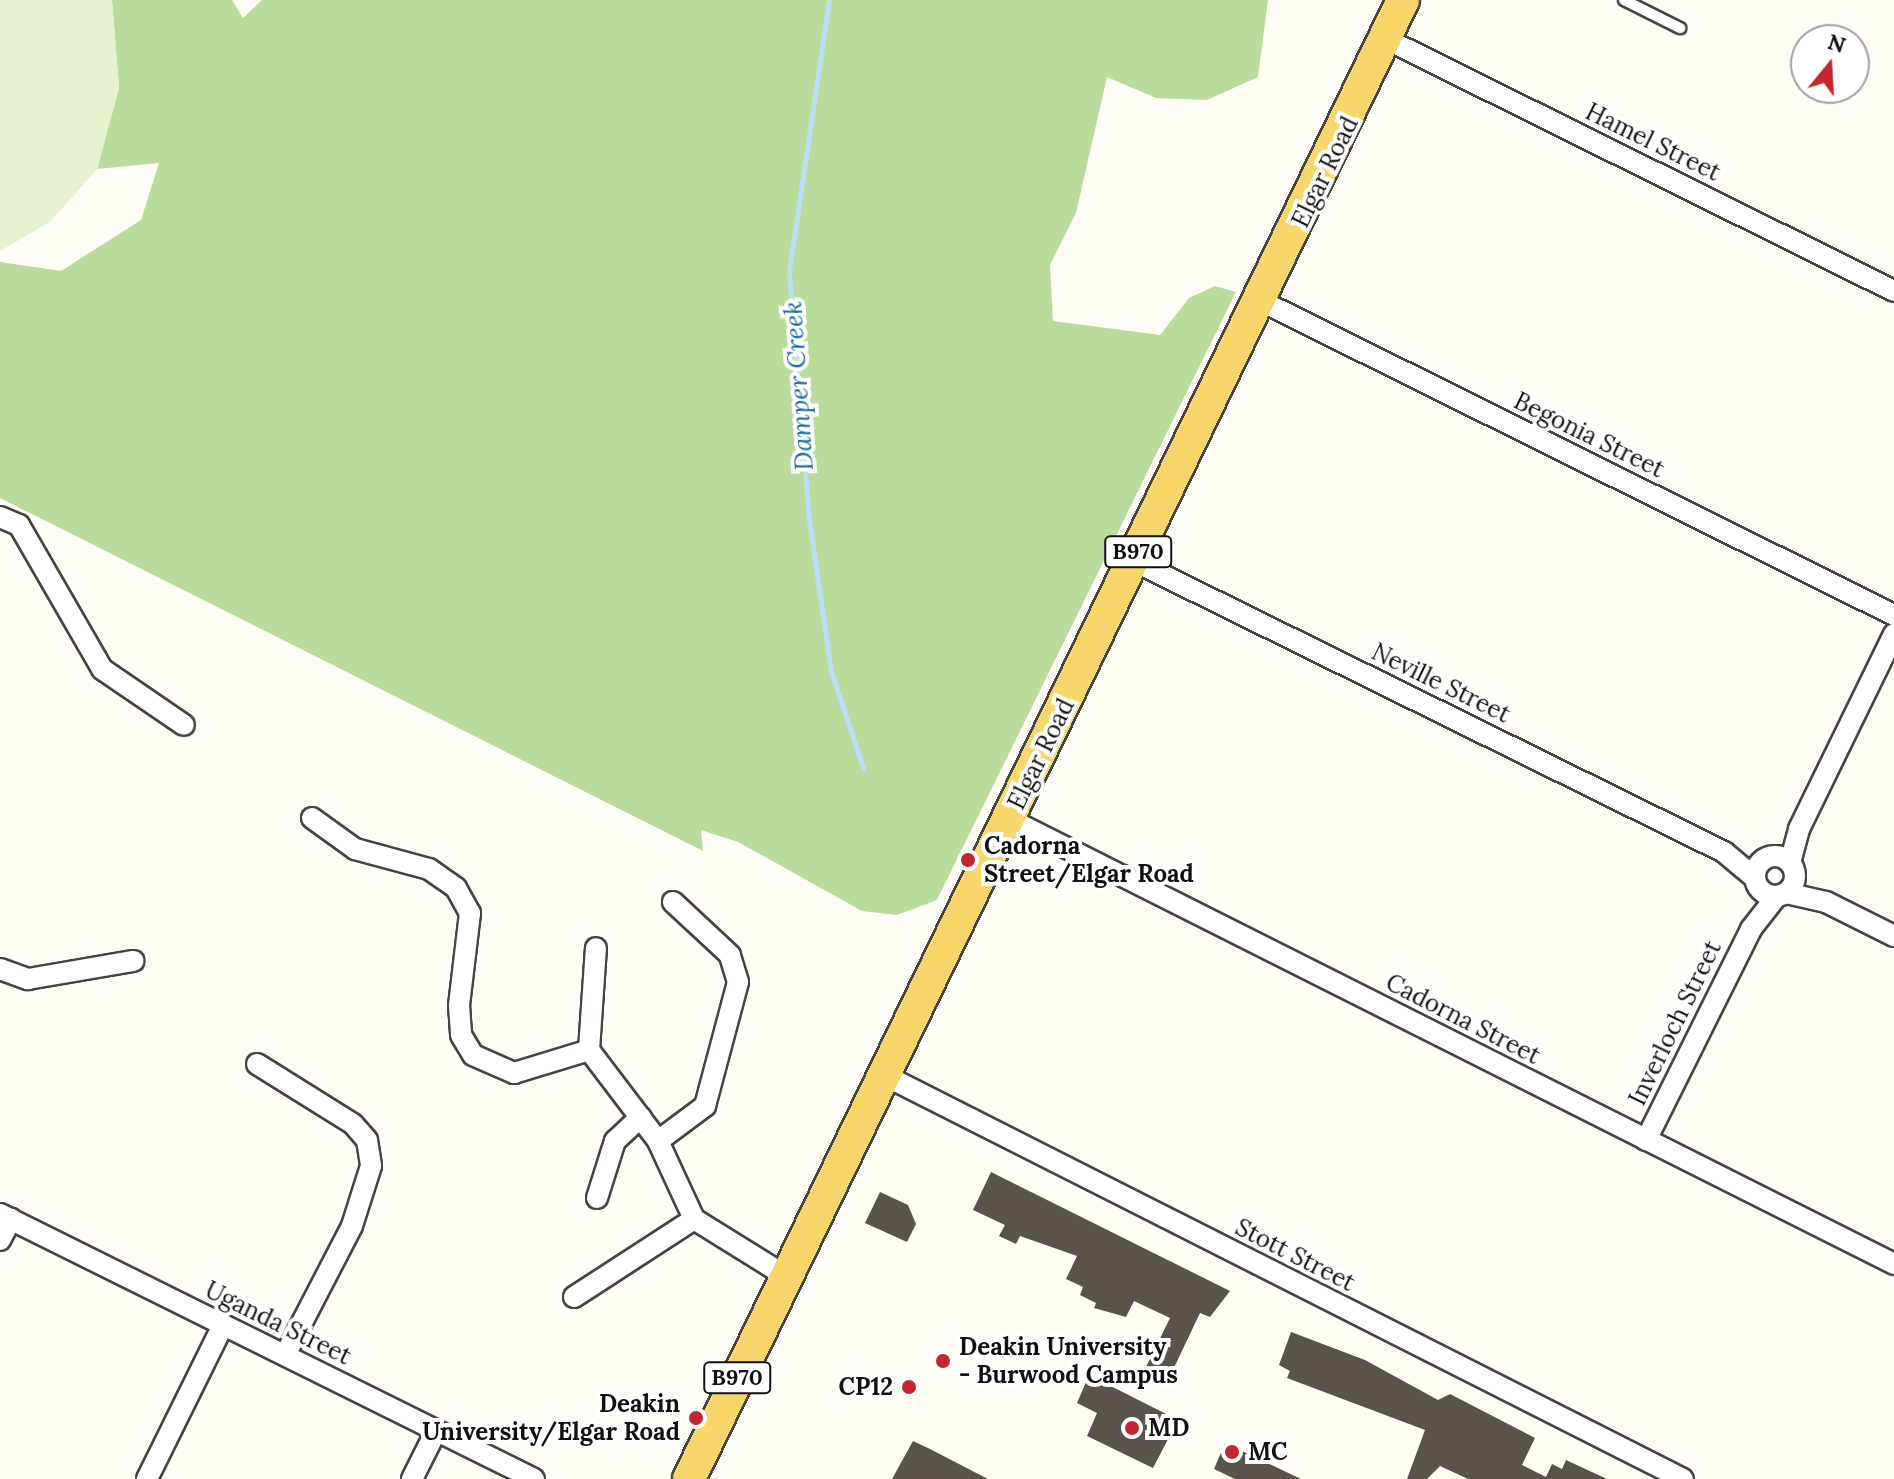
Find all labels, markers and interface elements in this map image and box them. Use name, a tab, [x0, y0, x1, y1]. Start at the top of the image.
north arrow	[1790, 24, 1870, 104]
text: N	[1824, 27, 1849, 59]
street label: Hamel Street	[1581, 97, 1725, 187]
street label: Elgar Road	[1286, 112, 1364, 232]
water label: Damper Creek	[777, 300, 819, 472]
street label: Begonia Street	[1509, 386, 1669, 484]
road number: B970	[1104, 534, 1172, 570]
street label: Neville Street	[1367, 637, 1515, 729]
street label: Elgar Road	[1002, 694, 1080, 814]
place label: Cadorna Street/Elgar Road	[984, 832, 1194, 888]
marker: Cadorna Street/Elgar Road	[959, 851, 977, 869]
street label: Inverloch Street	[1623, 936, 1727, 1110]
street label: Cadorna Street	[1381, 968, 1545, 1070]
street label: Stott Street	[1231, 1213, 1359, 1297]
street label: Uganda Street	[200, 1275, 356, 1371]
place label: Deakin University - Burwood Campus	[959, 1333, 1178, 1389]
marker: Deakin University - Burwood Campus	[934, 1352, 952, 1370]
road number: B970	[703, 1360, 771, 1396]
place label: CP12	[839, 1373, 893, 1401]
marker: CP12	[900, 1378, 918, 1396]
place label: Deakin University/Elgar Road	[422, 1390, 680, 1446]
marker: Deakin University/Elgar Road	[687, 1409, 705, 1427]
place label: MD	[1148, 1414, 1190, 1442]
marker: MD	[1123, 1419, 1141, 1437]
place label: MC	[1248, 1438, 1288, 1466]
marker: MC	[1223, 1443, 1241, 1461]

